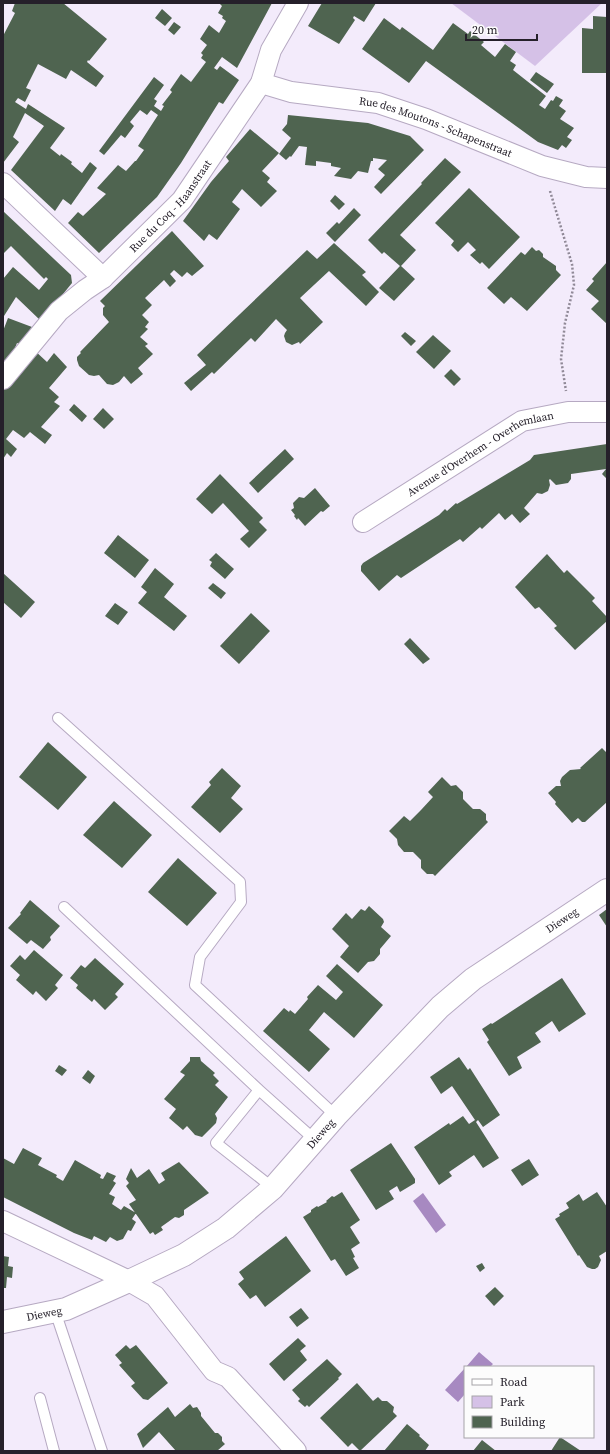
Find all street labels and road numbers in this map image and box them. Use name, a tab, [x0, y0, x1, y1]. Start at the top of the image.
street label: Rue des Moutons - Schapenstraat	[358, 93, 515, 161]
street label: Rue du Coq - Haanstraat	[126, 156, 215, 255]
street label: Avenue d'Overhem - Overhemlaan	[404, 407, 555, 500]
street label: Dieweg	[543, 904, 581, 936]
street label: Dieweg	[303, 1115, 338, 1152]
street label: Dieweg	[25, 1302, 64, 1325]

